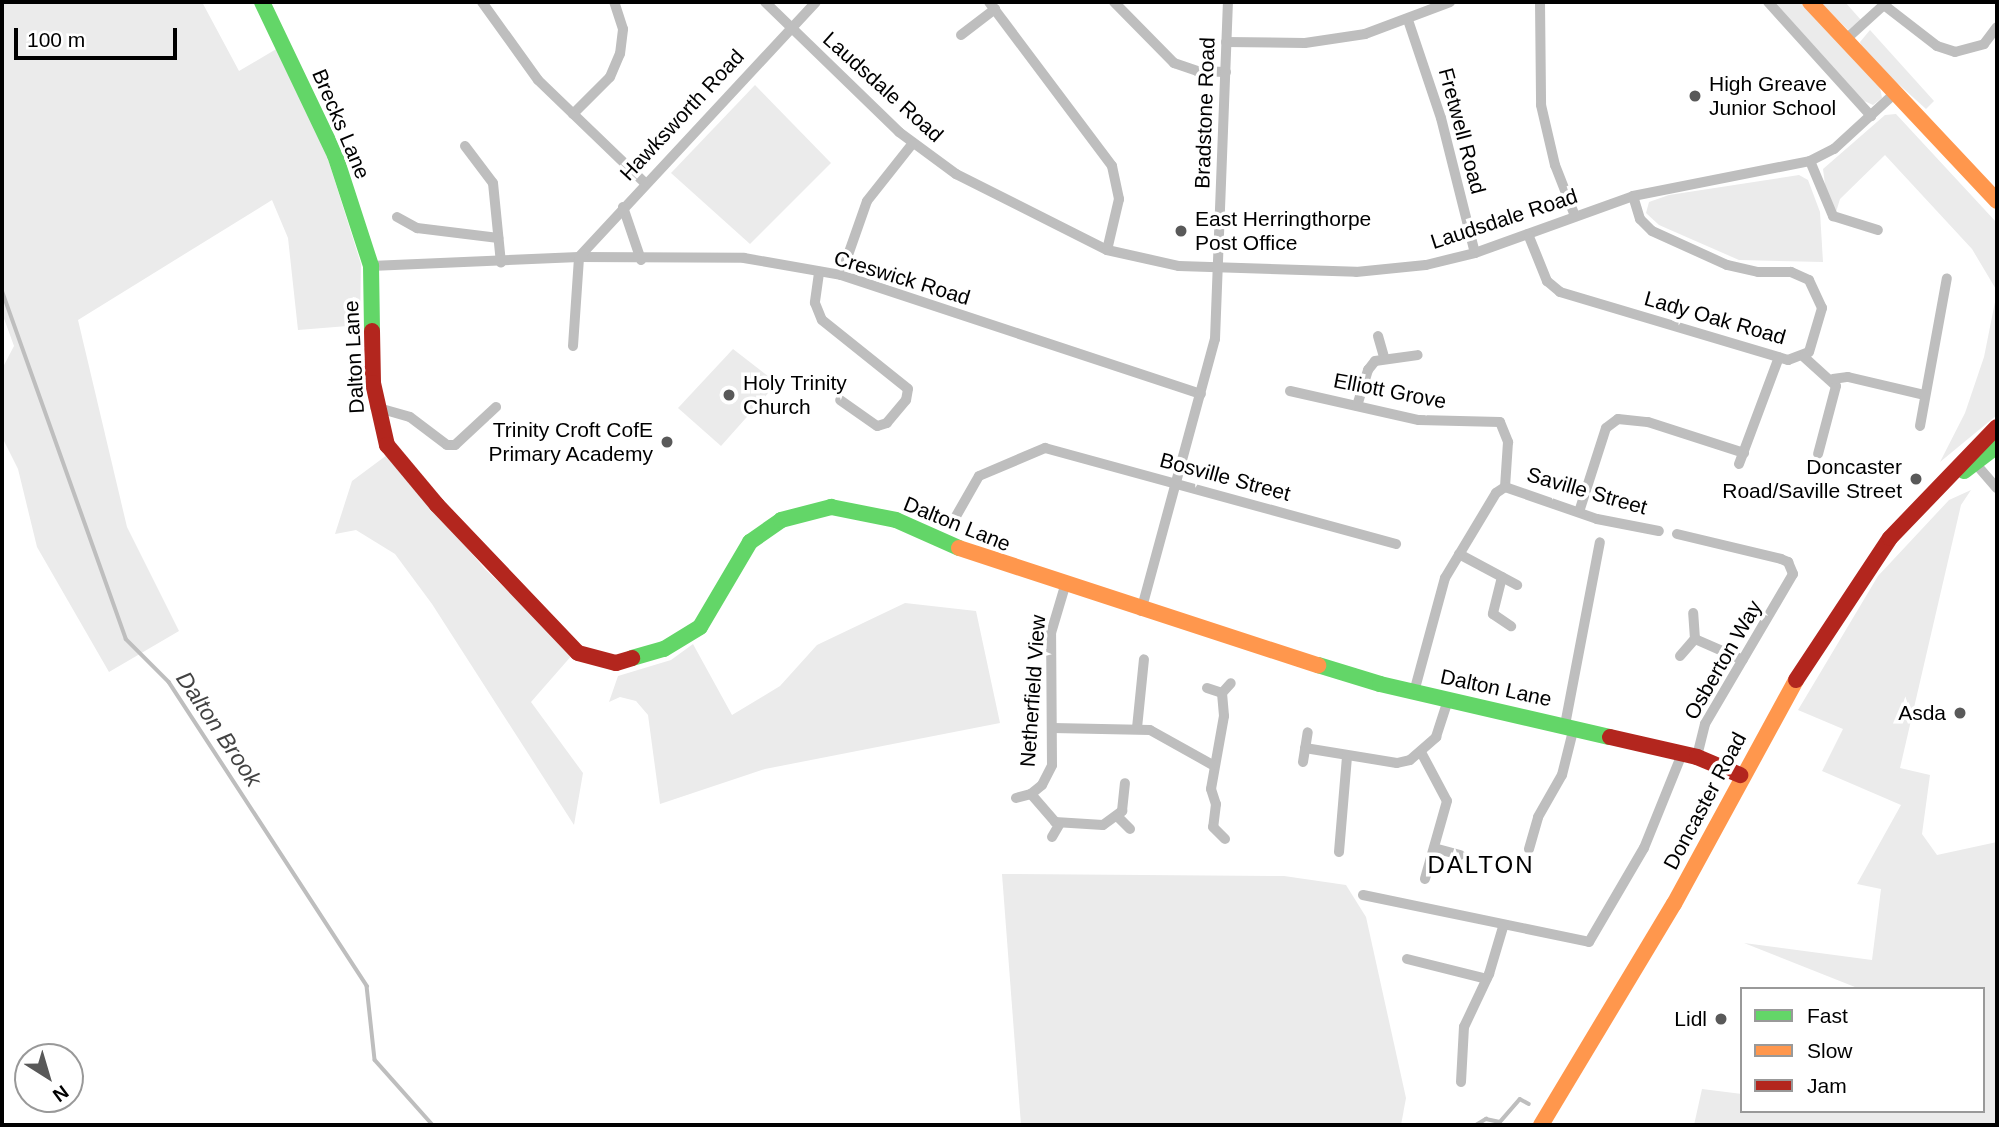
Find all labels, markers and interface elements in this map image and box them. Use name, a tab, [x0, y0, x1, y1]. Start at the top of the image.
scale bar	[18, 14, 180, 58]
street label: Laudsdale Road	[818, 26, 948, 148]
text: 100 m	[27, 28, 85, 51]
street label: Bradstone Road	[1190, 37, 1220, 189]
street label: Hawksworth Road	[615, 44, 749, 186]
street label: Brecks Lane	[307, 65, 375, 183]
street label: Fretwell Road	[1433, 65, 1491, 197]
place label: High Greave Junior School	[1709, 71, 1836, 121]
marker: High Greave Junior School	[1687, 88, 1703, 104]
street label: Laudsdale Road	[1427, 183, 1581, 255]
place label: East Herringthorpe Post Office	[1195, 206, 1371, 256]
marker: East Herringthorpe Post Office	[1173, 223, 1189, 239]
street label: Creswick Road	[831, 245, 973, 311]
street label: Lady Oak Road	[1641, 286, 1789, 350]
street label: Dalton Lane	[338, 300, 370, 414]
street label: Elliott Grove	[1331, 368, 1449, 414]
place label: Holy Trinity Church	[743, 370, 847, 420]
marker: Holy Trinity Church	[721, 387, 737, 403]
place label: Trinity Croft CofE Primary Academy	[487, 417, 653, 467]
marker: Trinity Croft CofE Primary Academy	[659, 434, 675, 450]
street label: Bosville Street	[1157, 447, 1293, 507]
place label: Doncaster Road/Saville Street	[1722, 454, 1902, 504]
street label: Saville Street	[1524, 462, 1650, 520]
marker: Doncaster Road/Saville Street	[1908, 471, 1924, 487]
street label: Dalton Lane	[900, 491, 1014, 557]
street label: Osberton Way	[1679, 596, 1767, 724]
street label: Netherfield View	[1015, 614, 1051, 768]
street label: Dalton Lane	[1438, 664, 1554, 712]
water label: Dalton Brook	[170, 666, 268, 792]
place label: Asda	[1898, 700, 1946, 726]
marker: Asda	[1952, 705, 1968, 721]
street label: Doncaster Road	[1658, 728, 1752, 874]
district label: DALTON	[1428, 851, 1534, 879]
legend	[1740, 987, 1985, 1113]
text: Fast	[1807, 1004, 1848, 1027]
place label: Lidl	[1674, 1006, 1707, 1032]
marker: Lidl	[1713, 1011, 1729, 1027]
text: Slow	[1807, 1039, 1853, 1062]
north arrow	[14, 1043, 84, 1113]
text: Jam	[1807, 1074, 1847, 1097]
text: N	[49, 1081, 73, 1106]

